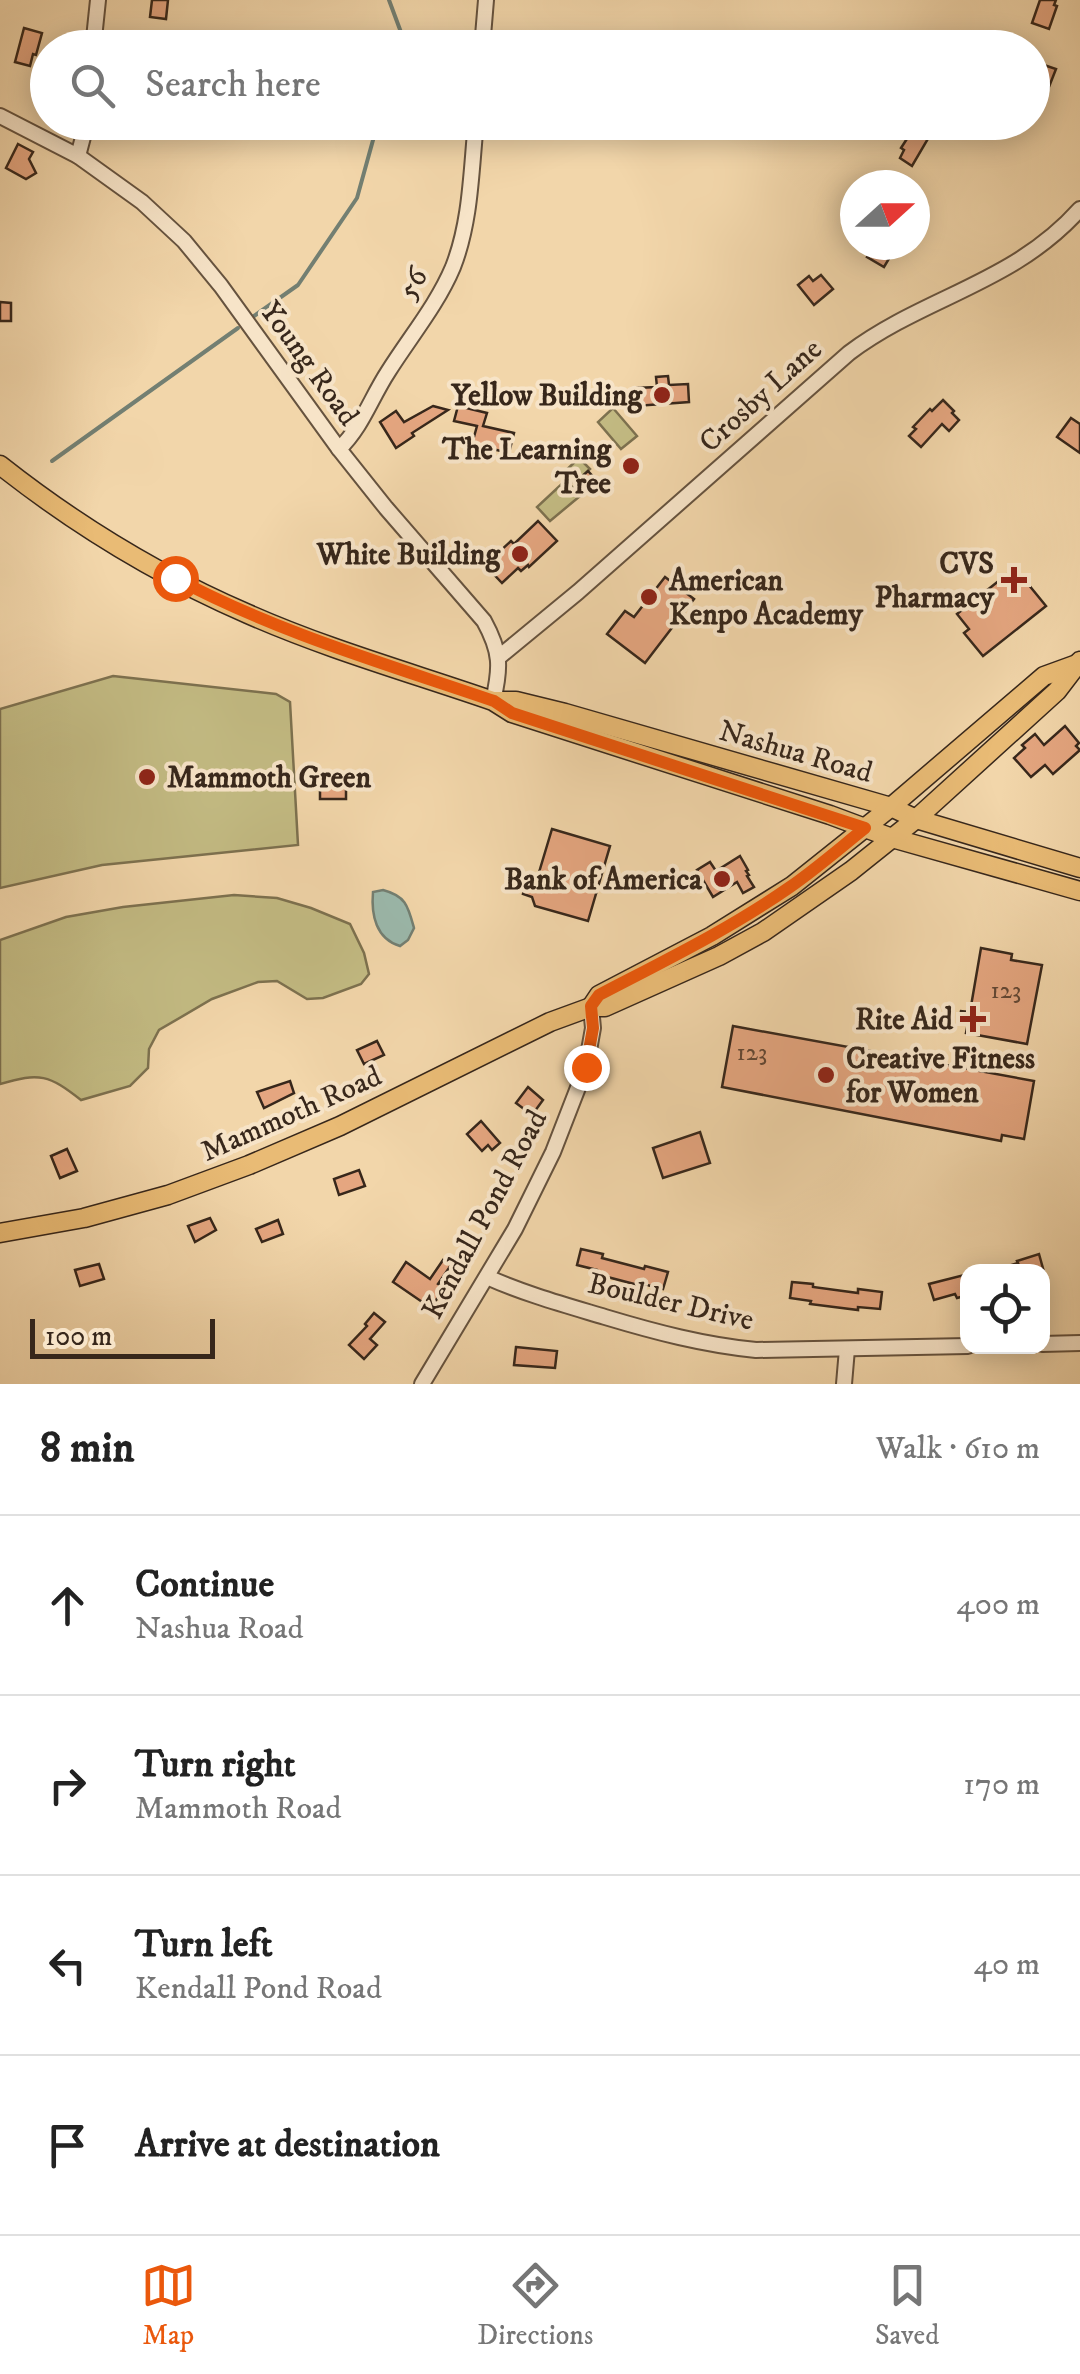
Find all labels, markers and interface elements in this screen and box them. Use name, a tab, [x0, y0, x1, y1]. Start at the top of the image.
search box	[30, 30, 1050, 140]
icon: search	[65, 58, 120, 113]
text: Search here	[145, 61, 321, 109]
north arrow	[840, 170, 930, 260]
street label: 56	[390, 260, 438, 306]
street label: Young Road	[251, 294, 366, 433]
street label: Crosby Lane	[692, 331, 830, 461]
place label: Yellow Building	[450, 378, 643, 415]
marker: Yellow Building	[651, 384, 673, 406]
place label: The Learning Tree	[441, 432, 612, 503]
marker: The Learning Tree	[620, 455, 642, 477]
place label: White Building	[316, 537, 501, 574]
marker: White Building	[509, 543, 531, 565]
place label: CVS Pharmacy	[874, 546, 995, 617]
route start	[153, 556, 199, 602]
place label: American Kenpo Academy	[668, 563, 863, 634]
marker: CVS Pharmacy	[1003, 569, 1025, 591]
marker: American Kenpo Academy	[638, 586, 660, 608]
street label: Nashua Road	[715, 713, 877, 792]
place label: Mammoth Green	[167, 760, 371, 797]
marker: Mammoth Green	[136, 766, 158, 788]
place label: Bank of America	[504, 862, 703, 899]
marker: Bank of America	[711, 868, 733, 890]
house number: 123	[991, 975, 1021, 1006]
place label: Rite Aid	[855, 1002, 954, 1039]
marker: Rite Aid	[962, 1008, 984, 1030]
house number: 123	[737, 1037, 767, 1068]
place label: Creative Fitness for Women	[845, 1041, 1035, 1112]
route end	[564, 1045, 610, 1091]
street label: Mammoth Road	[196, 1058, 388, 1171]
marker: Creative Fitness for Women	[815, 1064, 837, 1086]
street label: Kendall Pond Road	[415, 1104, 556, 1326]
map controls	[960, 1264, 1050, 1354]
button: locate	[960, 1264, 1050, 1354]
street label: Boulder Drive	[584, 1265, 757, 1339]
scale bar	[30, 1314, 215, 1358]
text: 100 m	[45, 1319, 112, 1354]
text: 8 min	[40, 1423, 134, 1475]
text: Walk · 610 m	[876, 1429, 1040, 1469]
text: Continue	[135, 1561, 274, 1609]
icon: ahead	[40, 1578, 95, 1633]
text: 400 m	[956, 1585, 1040, 1625]
text: Nashua Road	[135, 1609, 304, 1649]
text: Turn right	[135, 1741, 296, 1789]
icon: right	[40, 1758, 95, 1813]
text: 170 m	[963, 1765, 1040, 1805]
text: Mammoth Road	[135, 1789, 342, 1829]
text: Turn left	[135, 1921, 273, 1969]
icon: left	[40, 1938, 95, 1993]
text: 40 m	[973, 1945, 1040, 1985]
text: Kendall Pond Road	[135, 1969, 382, 2009]
icon: arrive	[40, 2118, 95, 2173]
text: Arrive at destination	[135, 2121, 440, 2169]
tab: Map	[141, 2258, 196, 2353]
tab: Directions	[477, 2258, 593, 2353]
tab: Saved	[875, 2258, 939, 2353]

